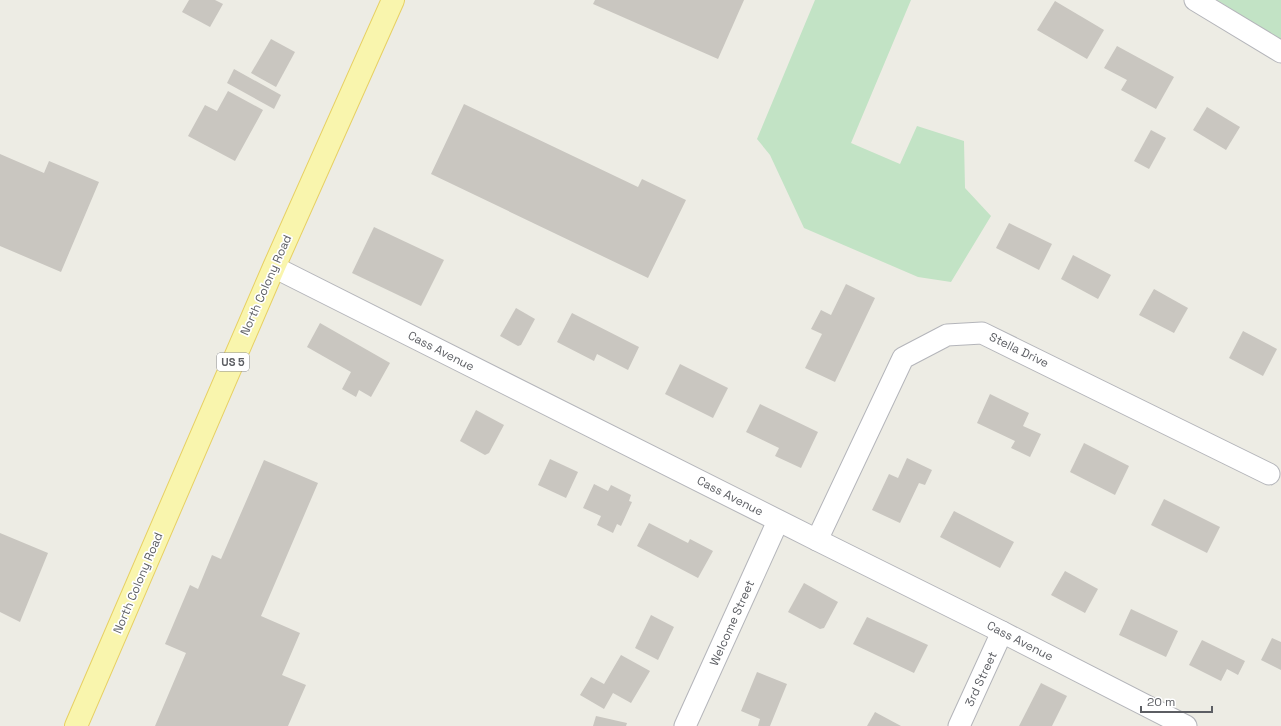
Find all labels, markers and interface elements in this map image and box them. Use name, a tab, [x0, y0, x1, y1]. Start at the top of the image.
street label: North Colony Road	[237, 232, 295, 338]
street label: Cass Avenue	[405, 327, 477, 375]
street label: Stella Drive	[987, 329, 1051, 371]
road number: US 5	[217, 353, 249, 371]
street label: Cass Avenue	[694, 472, 766, 520]
street label: North Colony Road	[109, 530, 167, 636]
street label: Welcome Street	[706, 578, 758, 668]
street label: Cass Avenue	[984, 617, 1056, 665]
street label: 3rd Street	[961, 649, 1001, 709]
scale bar	[1141, 688, 1212, 714]
text: 20 m	[1147, 694, 1175, 710]

